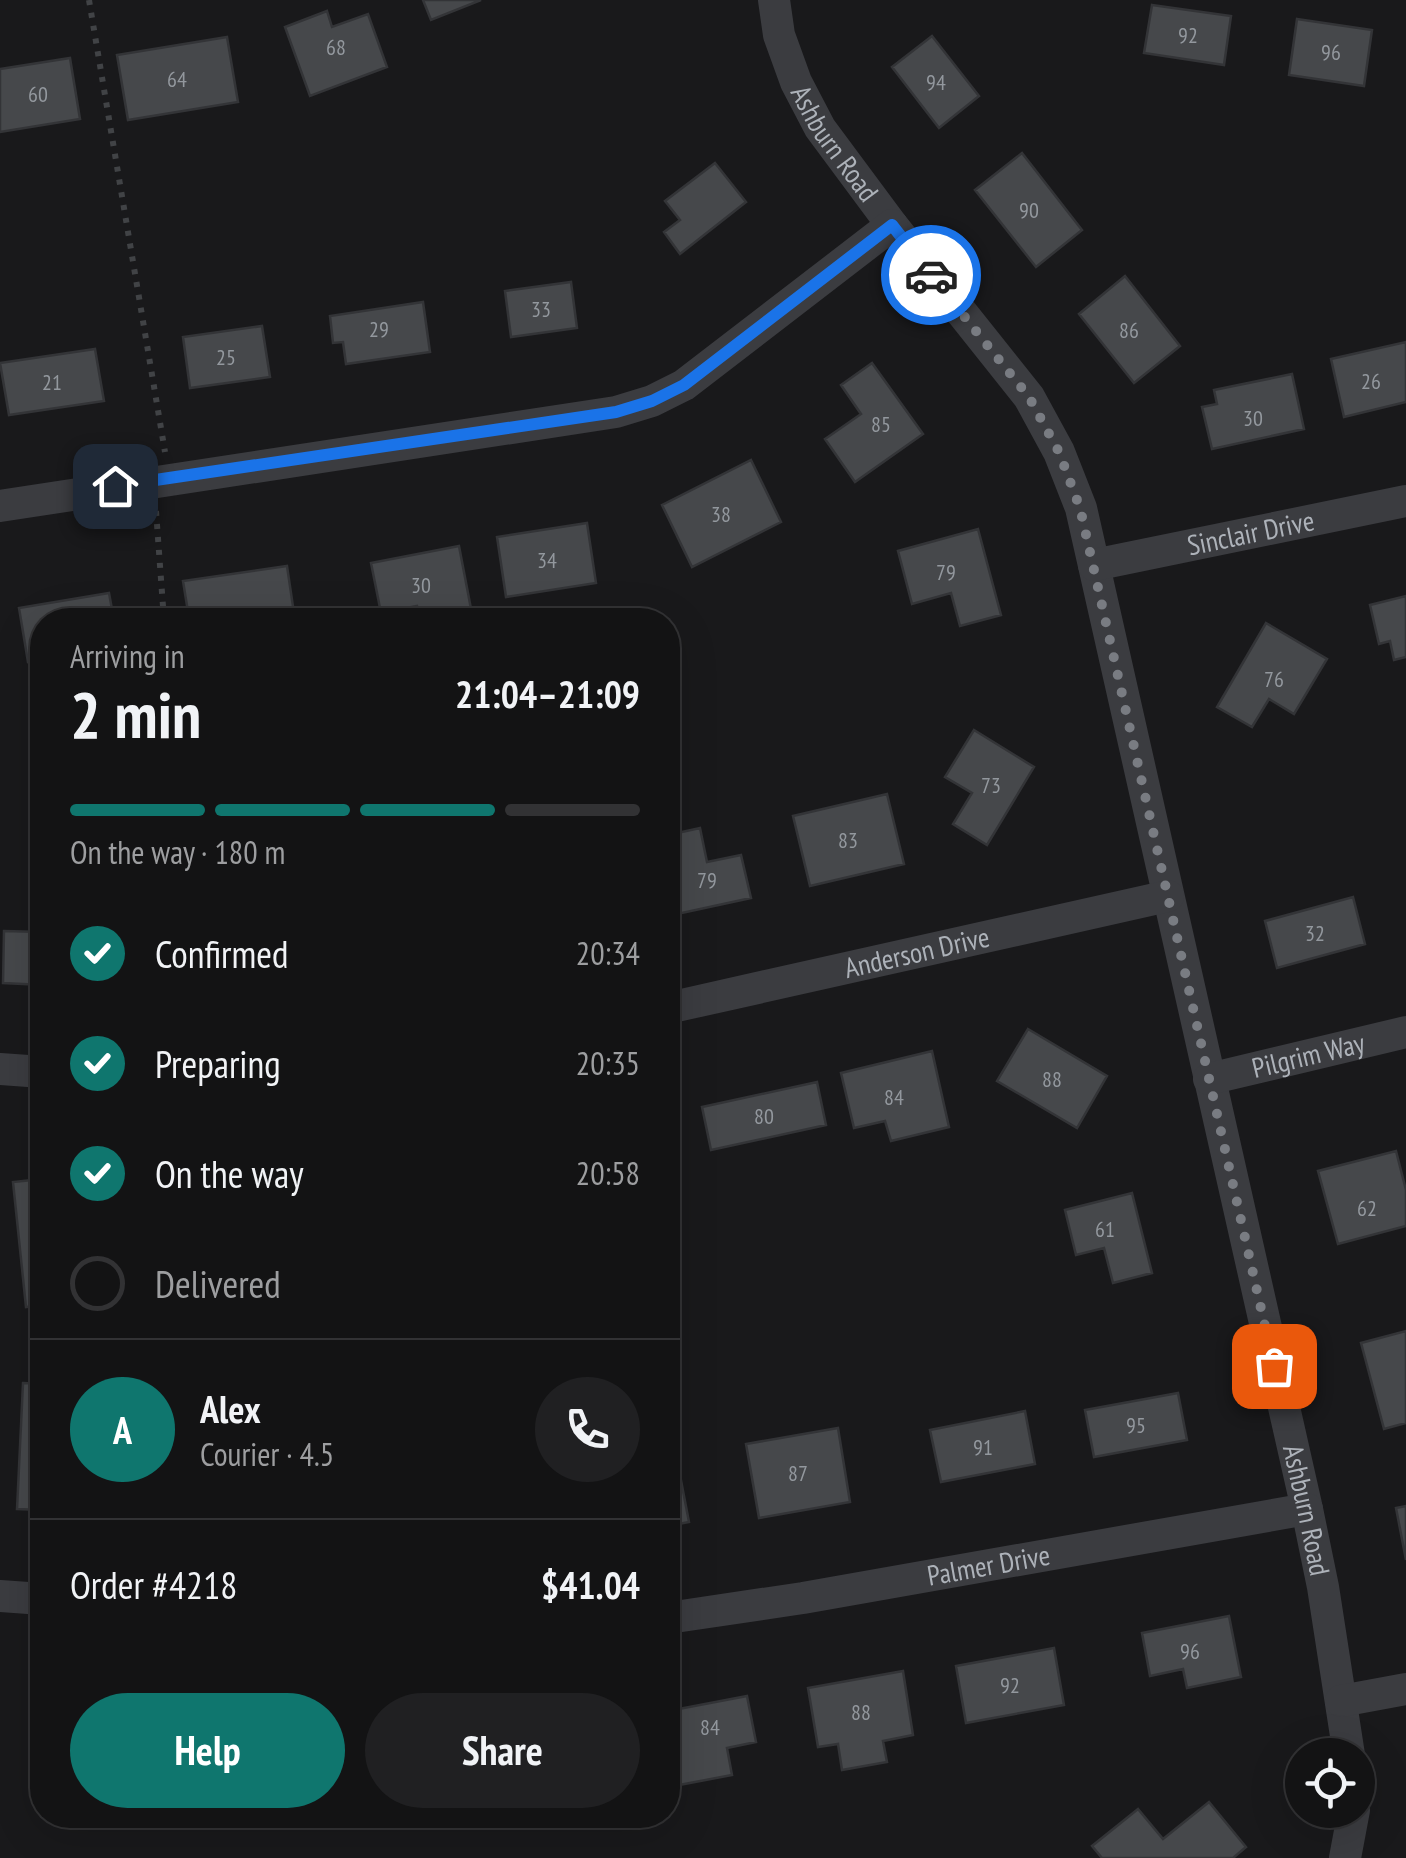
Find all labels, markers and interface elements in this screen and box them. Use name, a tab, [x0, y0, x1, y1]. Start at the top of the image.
house number: 92	[1178, 21, 1198, 49]
house number: 68	[326, 33, 346, 61]
house number: 96	[1321, 38, 1341, 66]
house number: 64	[167, 65, 187, 93]
house number: 94	[926, 68, 946, 96]
street label: Ashburn Road	[783, 79, 887, 209]
house number: 60	[28, 80, 48, 108]
house number: 90	[1019, 196, 1039, 224]
courier	[881, 225, 981, 325]
icon: car	[904, 248, 959, 303]
house number: 33	[531, 295, 551, 323]
house number: 29	[369, 315, 389, 343]
house number: 86	[1119, 316, 1139, 344]
house number: 25	[216, 343, 236, 371]
house number: 26	[1361, 367, 1381, 395]
house number: 21	[42, 368, 62, 396]
house number: 30	[1243, 404, 1263, 432]
house number: 85	[871, 410, 891, 438]
pin	[73, 444, 158, 529]
icon: home	[88, 459, 143, 514]
house number: 38	[711, 500, 731, 528]
street label: Sinclair Drive	[1184, 501, 1317, 563]
house number: 34	[537, 546, 557, 574]
house number: 79	[936, 558, 956, 586]
house number: 30	[411, 571, 431, 599]
text: Arriving in	[70, 635, 185, 677]
house number: 76	[1264, 665, 1284, 693]
text: 21:04–21:09	[455, 669, 640, 718]
text: 2 min	[70, 672, 201, 756]
house number: 73	[981, 771, 1001, 799]
house number: 83	[838, 826, 858, 854]
text: On the way · 180 m	[70, 831, 285, 873]
house number: 79	[697, 866, 717, 894]
street label: Anderson Drive	[841, 918, 993, 986]
house number: 32	[1305, 919, 1325, 947]
icon: check	[70, 926, 125, 981]
text: Confirmed	[155, 929, 288, 978]
text: 20:34	[576, 932, 640, 974]
street label: Pilgrim Way	[1248, 1023, 1369, 1086]
icon: check	[70, 1036, 125, 1091]
text: Preparing	[155, 1039, 281, 1088]
text: 20:35	[576, 1042, 640, 1084]
house number: 88	[1042, 1065, 1062, 1093]
house number: 84	[884, 1083, 904, 1111]
house number: 80	[754, 1102, 774, 1130]
icon: check	[70, 1146, 125, 1201]
text: On the way	[155, 1149, 303, 1198]
text: 20:58	[576, 1152, 640, 1194]
house number: 62	[1357, 1194, 1377, 1222]
house number: 61	[1095, 1215, 1115, 1243]
text: Delivered	[155, 1259, 281, 1308]
pin	[1232, 1324, 1317, 1409]
icon: bag	[1247, 1339, 1302, 1394]
button: phone	[535, 1377, 640, 1482]
text: Alex	[200, 1384, 261, 1433]
text: A	[113, 1405, 132, 1454]
house number: 95	[1126, 1411, 1146, 1439]
text: Courier · 4.5	[200, 1433, 334, 1475]
house number: 91	[973, 1433, 993, 1461]
street label: Ashburn Road	[1275, 1441, 1339, 1579]
house number: 87	[788, 1459, 808, 1487]
street label: Palmer Drive	[924, 1536, 1053, 1594]
text: Order #4218	[70, 1560, 237, 1609]
text: $41.04	[541, 1560, 640, 1609]
house number: 96	[1180, 1637, 1200, 1665]
house number: 92	[1000, 1671, 1020, 1699]
button: Help	[70, 1693, 345, 1808]
button: Share	[365, 1693, 640, 1808]
house number: 88	[851, 1698, 871, 1726]
house number: 84	[700, 1713, 720, 1741]
map controls	[1285, 1738, 1375, 1828]
button: locate	[1285, 1738, 1375, 1828]

